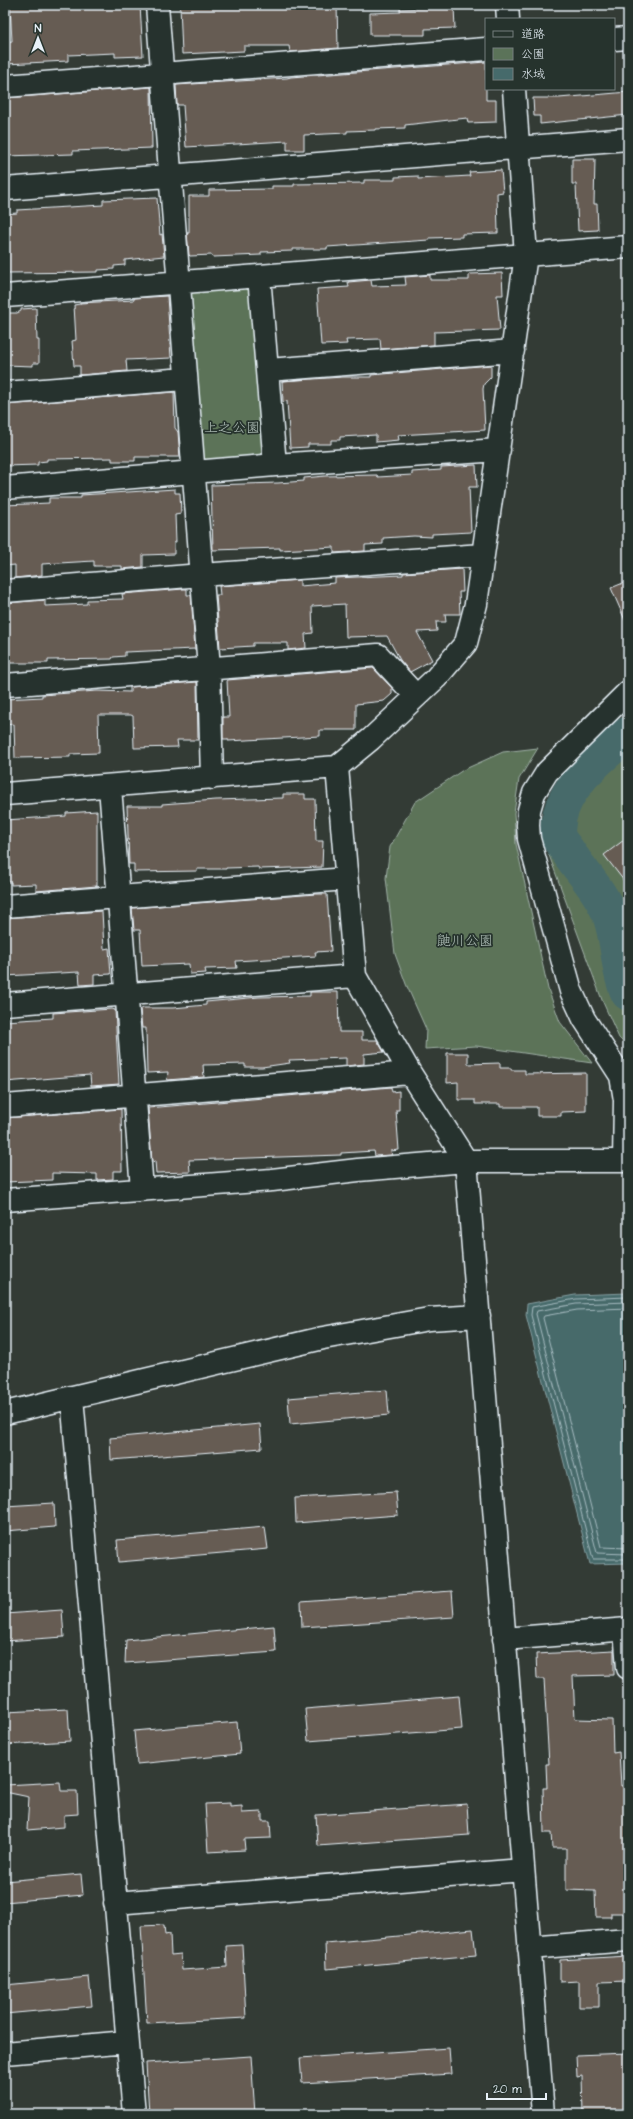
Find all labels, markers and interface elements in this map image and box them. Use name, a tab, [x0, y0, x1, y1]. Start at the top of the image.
north arrow	[18, 18, 58, 58]
legend	[485, 18, 615, 90]
text: N	[35, 21, 42, 36]
text: 道路	[521, 26, 545, 43]
text: 公園	[521, 46, 545, 63]
text: 水域	[521, 66, 545, 83]
park label: 上之公園	[204, 418, 260, 438]
park label: 鼬川公園	[437, 931, 493, 951]
scale bar	[487, 2075, 546, 2101]
text: 20 m	[493, 2081, 522, 2098]

